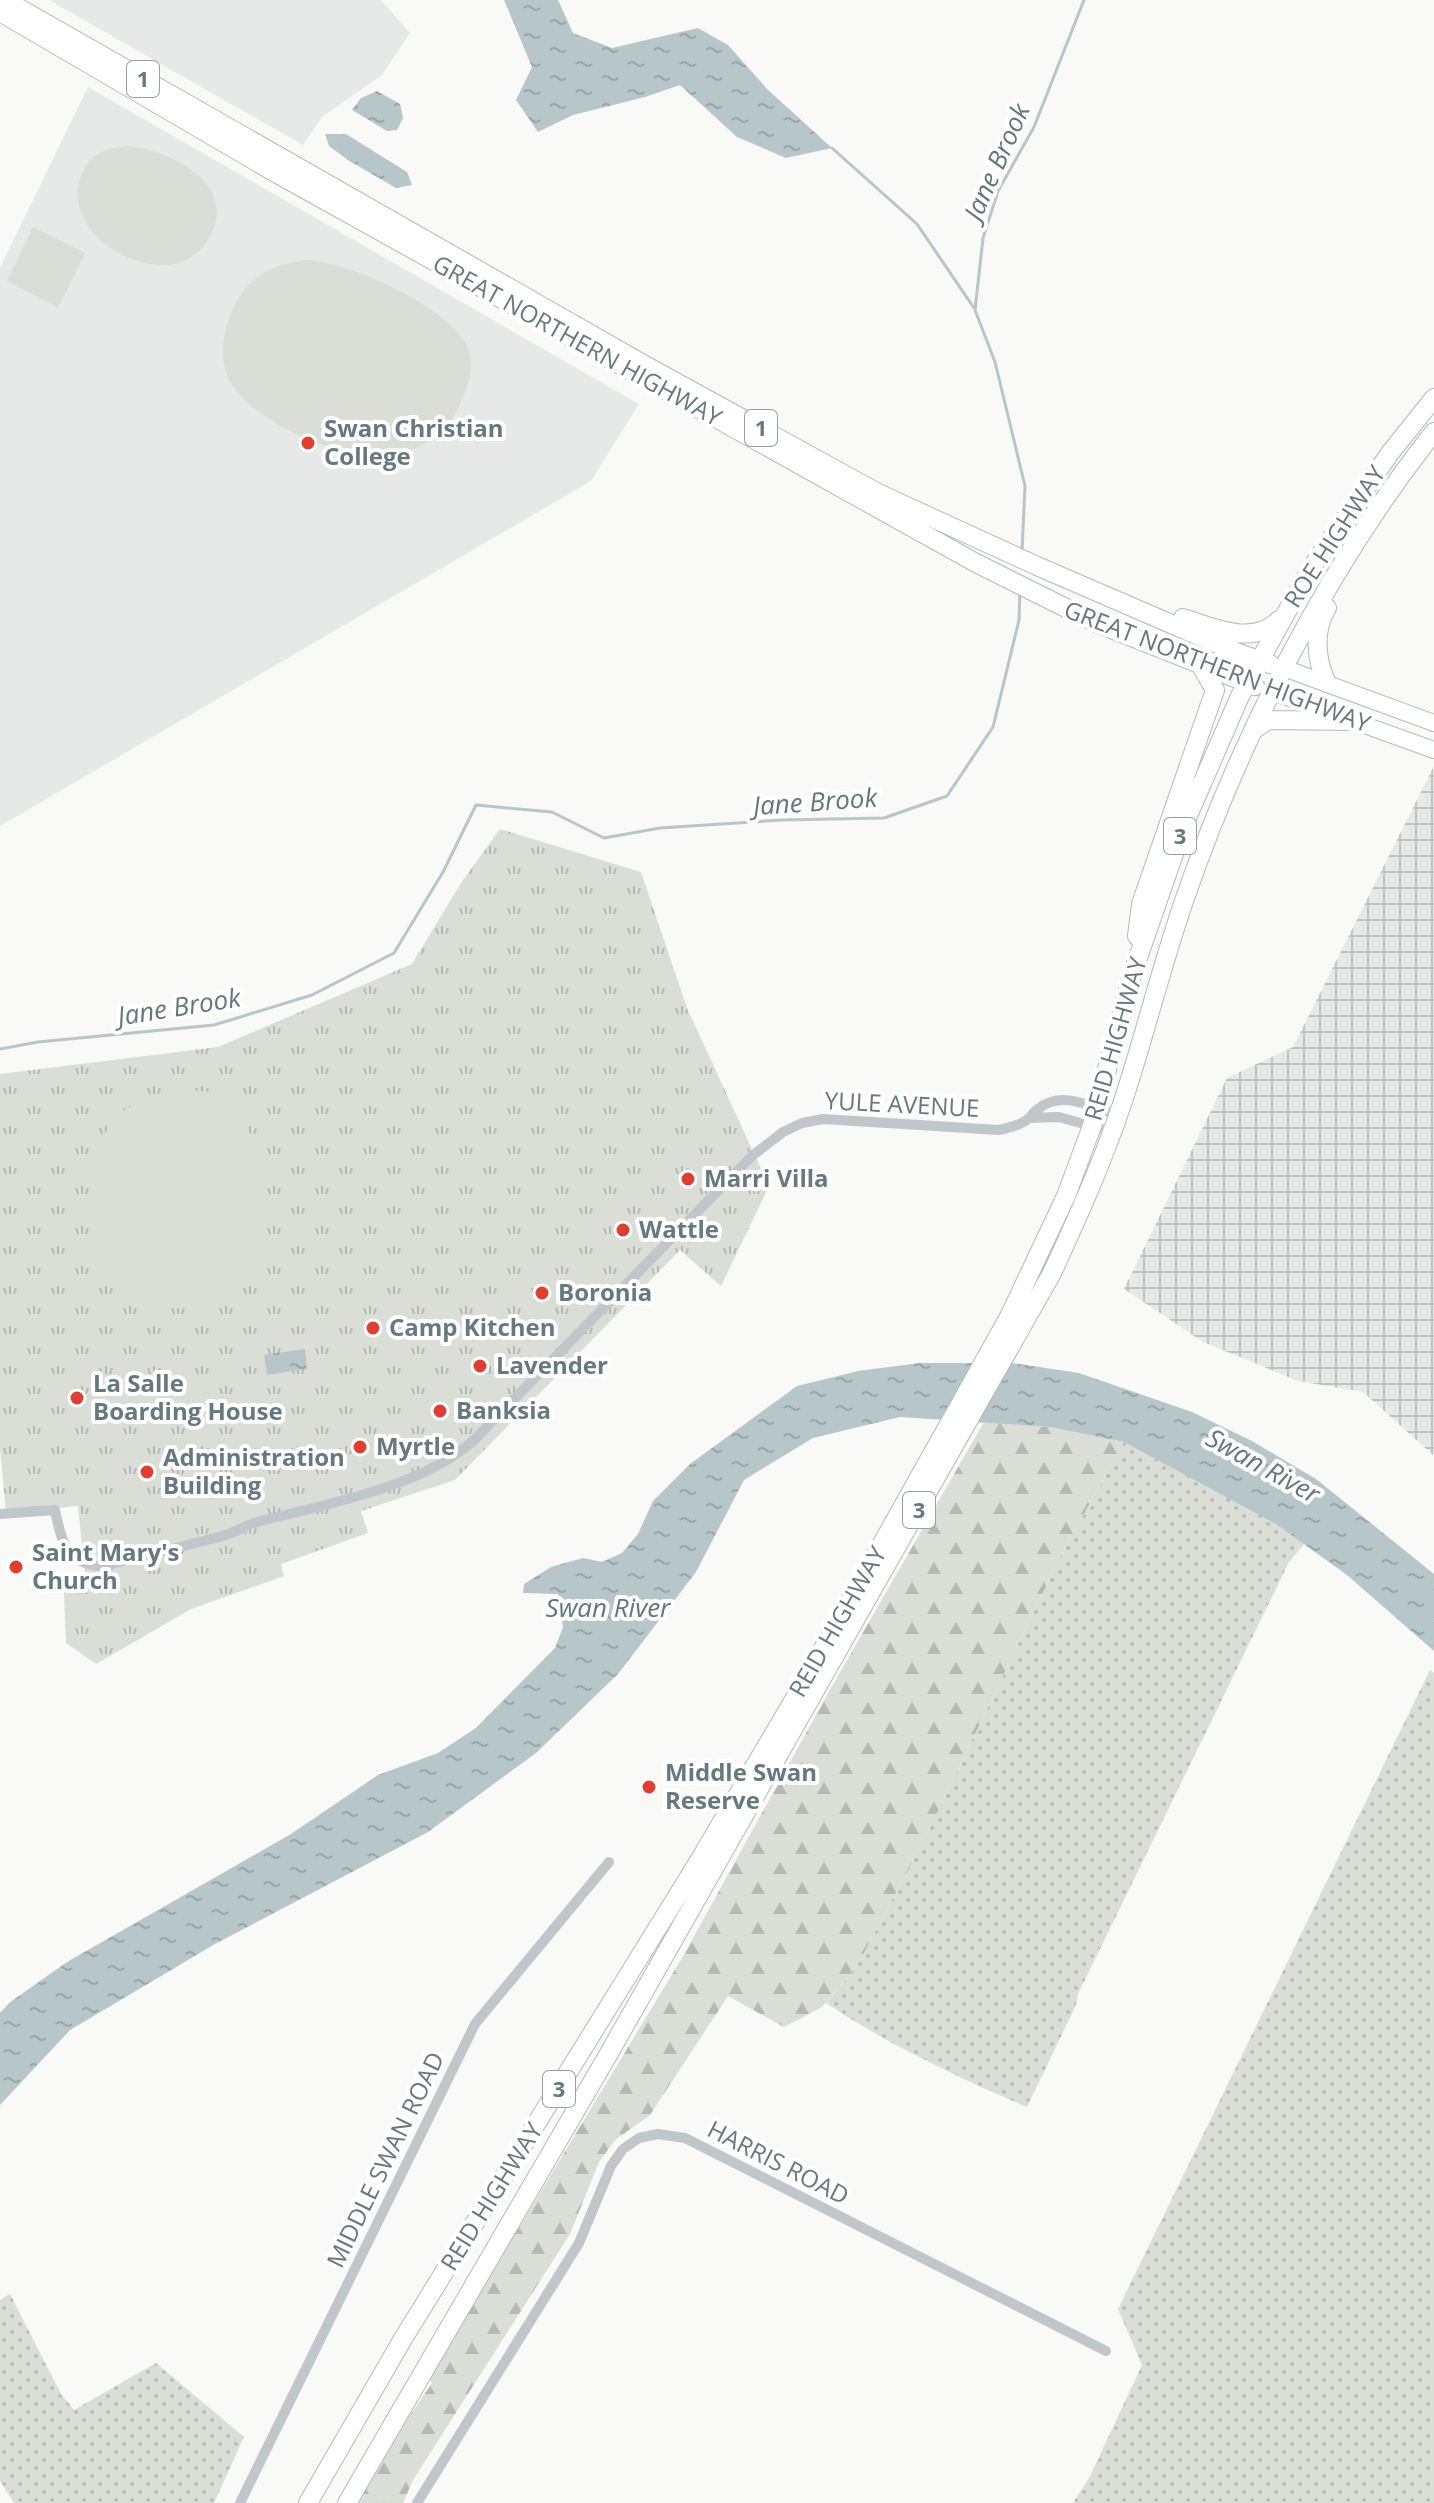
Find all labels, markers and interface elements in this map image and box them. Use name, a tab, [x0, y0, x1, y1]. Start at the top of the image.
road number: 1	[127, 61, 159, 97]
water label: Jane Brook	[952, 96, 1038, 230]
street label: GREAT NORTHERN HIGHWAY	[427, 246, 729, 433]
road number: 1	[745, 410, 777, 446]
place label: Swan Christian College	[324, 411, 504, 472]
marker: Swan Christian College	[299, 434, 317, 452]
street label: ROE HIGHWAY	[1275, 458, 1392, 614]
street label: GREAT NORTHERN HIGHWAY	[1060, 592, 1376, 740]
water label: Jane Brook	[747, 779, 879, 824]
road number: 3	[1164, 818, 1196, 854]
street label: REID HIGHWAY	[1075, 952, 1154, 1124]
water label: Jane Brook	[110, 978, 244, 1034]
street label: YULE AVENUE	[824, 1083, 980, 1124]
place label: Marri Villa	[704, 1161, 829, 1194]
marker: Marri Villa	[679, 1170, 697, 1188]
place label: Wattle	[639, 1212, 719, 1245]
marker: Wattle	[614, 1221, 632, 1239]
place label: Boronia	[558, 1275, 652, 1308]
marker: Boronia	[533, 1284, 551, 1302]
place label: Camp Kitchen	[389, 1310, 556, 1343]
marker: Camp Kitchen	[364, 1319, 382, 1337]
place label: Lavender	[496, 1348, 608, 1381]
marker: Lavender	[471, 1357, 489, 1375]
place label: La Salle Boarding House	[93, 1366, 283, 1427]
marker: La Salle Boarding House	[68, 1389, 86, 1407]
place label: Banksia	[456, 1393, 551, 1426]
marker: Banksia	[431, 1402, 449, 1420]
water label: Swan River	[1200, 1419, 1328, 1512]
place label: Myrtle	[376, 1429, 455, 1462]
marker: Myrtle	[351, 1438, 369, 1456]
place label: Administration Building	[163, 1440, 345, 1501]
marker: Administration Building	[138, 1463, 156, 1481]
road number: 3	[903, 1492, 935, 1528]
place label: Saint Mary's Church	[32, 1535, 180, 1596]
street label: REID HIGHWAY	[780, 1539, 893, 1703]
marker: Saint Mary's Church	[7, 1558, 25, 1576]
water label: Swan River	[546, 1589, 672, 1625]
place label: Middle Swan Reserve	[665, 1755, 817, 1816]
marker: Middle Swan Reserve	[640, 1778, 658, 1796]
street label: MIDDLE SWAN ROAD	[318, 2046, 451, 2273]
road number: 3	[543, 2071, 575, 2107]
street label: HARRIS ROAD	[702, 2112, 855, 2211]
street label: REID HIGHWAY	[432, 2115, 550, 2277]

